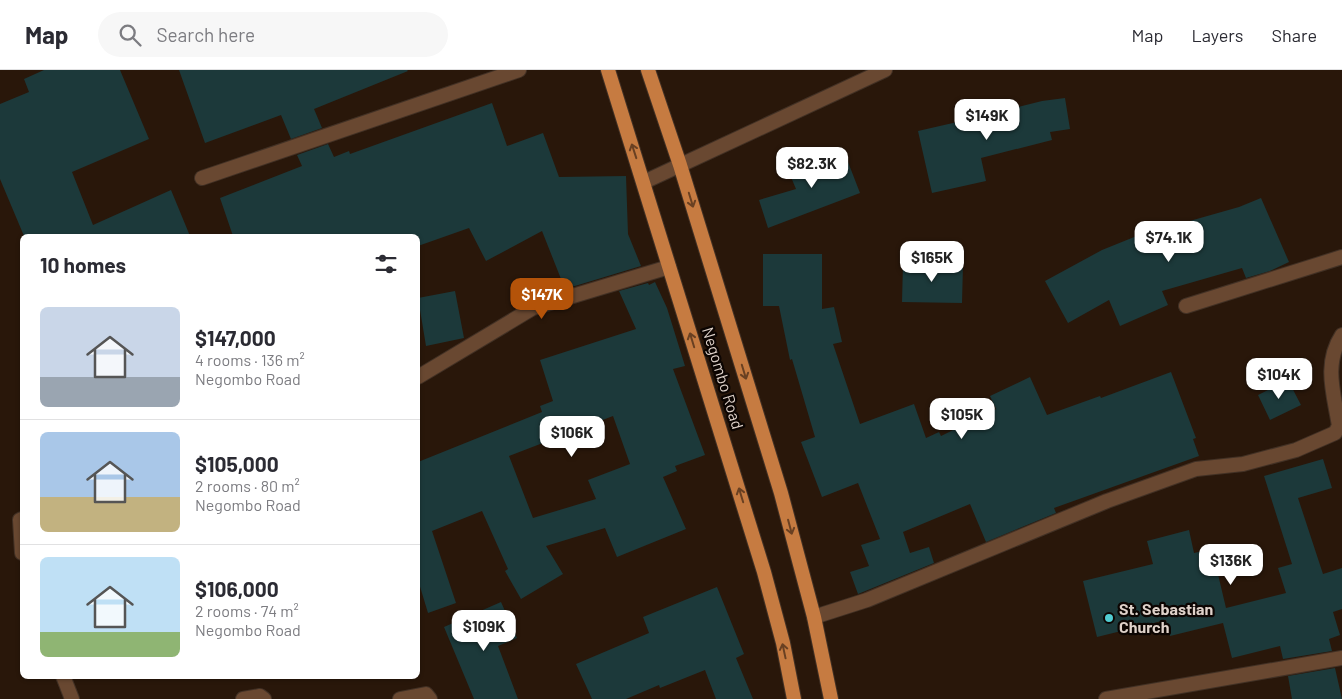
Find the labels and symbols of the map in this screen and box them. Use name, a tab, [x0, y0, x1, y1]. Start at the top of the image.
pin: $149K	[952, 98, 1022, 141]
one-way arrow	[629, 144, 638, 159]
pin: $82.3K	[771, 146, 853, 189]
one-way arrow	[686, 191, 696, 207]
pin: $74.1K	[1128, 220, 1210, 263]
pin: $165K	[897, 240, 967, 283]
pin: $147K	[507, 278, 577, 320]
street label: Negombo Road	[699, 325, 748, 431]
one-way arrow	[687, 332, 697, 348]
pin: $104K	[1244, 358, 1314, 400]
one-way arrow	[739, 363, 749, 379]
pin: $105K	[927, 398, 997, 440]
pin: $106K	[537, 416, 607, 458]
one-way arrow	[735, 487, 745, 503]
one-way arrow	[786, 519, 796, 535]
pin: $136K	[1196, 544, 1266, 586]
place label: St. Sebastian Church	[1119, 599, 1213, 636]
pin: $109K	[449, 610, 519, 652]
marker: St. Sebastian Church	[1103, 612, 1115, 624]
one-way arrow	[779, 644, 788, 660]

